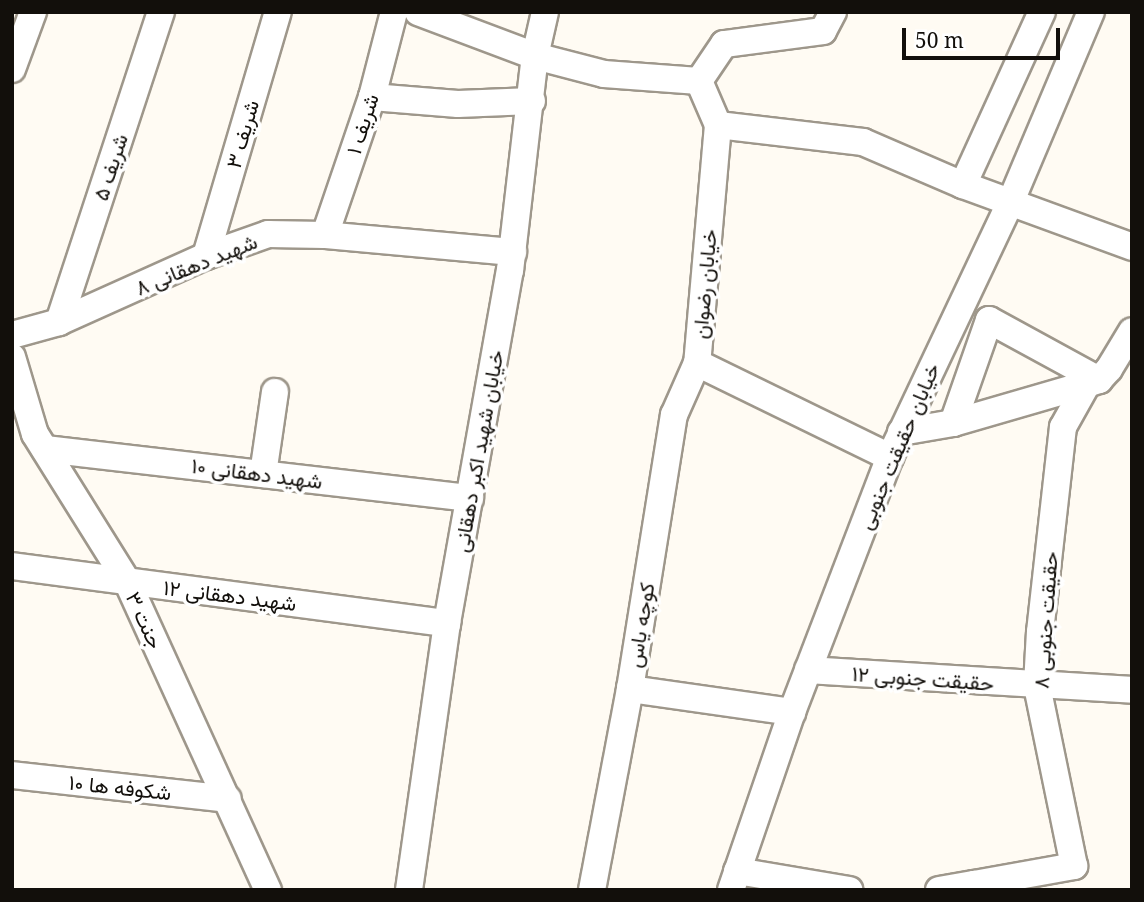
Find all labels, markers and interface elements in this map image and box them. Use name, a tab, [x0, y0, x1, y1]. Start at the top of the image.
scale bar	[906, 14, 1064, 58]
text: 50 m	[915, 26, 964, 54]
street label: شریف ۱	[340, 91, 384, 157]
street label: شریف ۳	[220, 97, 264, 171]
street label: شریف ۵	[87, 130, 133, 204]
street label: شهید دهقانی ۸	[131, 228, 261, 300]
street label: خیابان رضوان	[687, 228, 721, 340]
street label: خیابان شهید اکبر دهقانی	[448, 348, 508, 554]
street label: خیابان حقیقت جنوبی	[852, 359, 944, 533]
street label: شهید دهقانی ۱۰	[190, 452, 324, 494]
street label: حقیقت جنوبی ۸	[1028, 550, 1062, 690]
street label: شهید دهقانی ۱۲	[162, 574, 298, 616]
street label: کوچه یاس	[621, 581, 659, 669]
street label: جنت ۳	[121, 588, 169, 652]
street label: حقیقت جنوبی ۱۲	[851, 660, 995, 696]
street label: شکوفه ها ۱۰	[67, 769, 173, 805]

